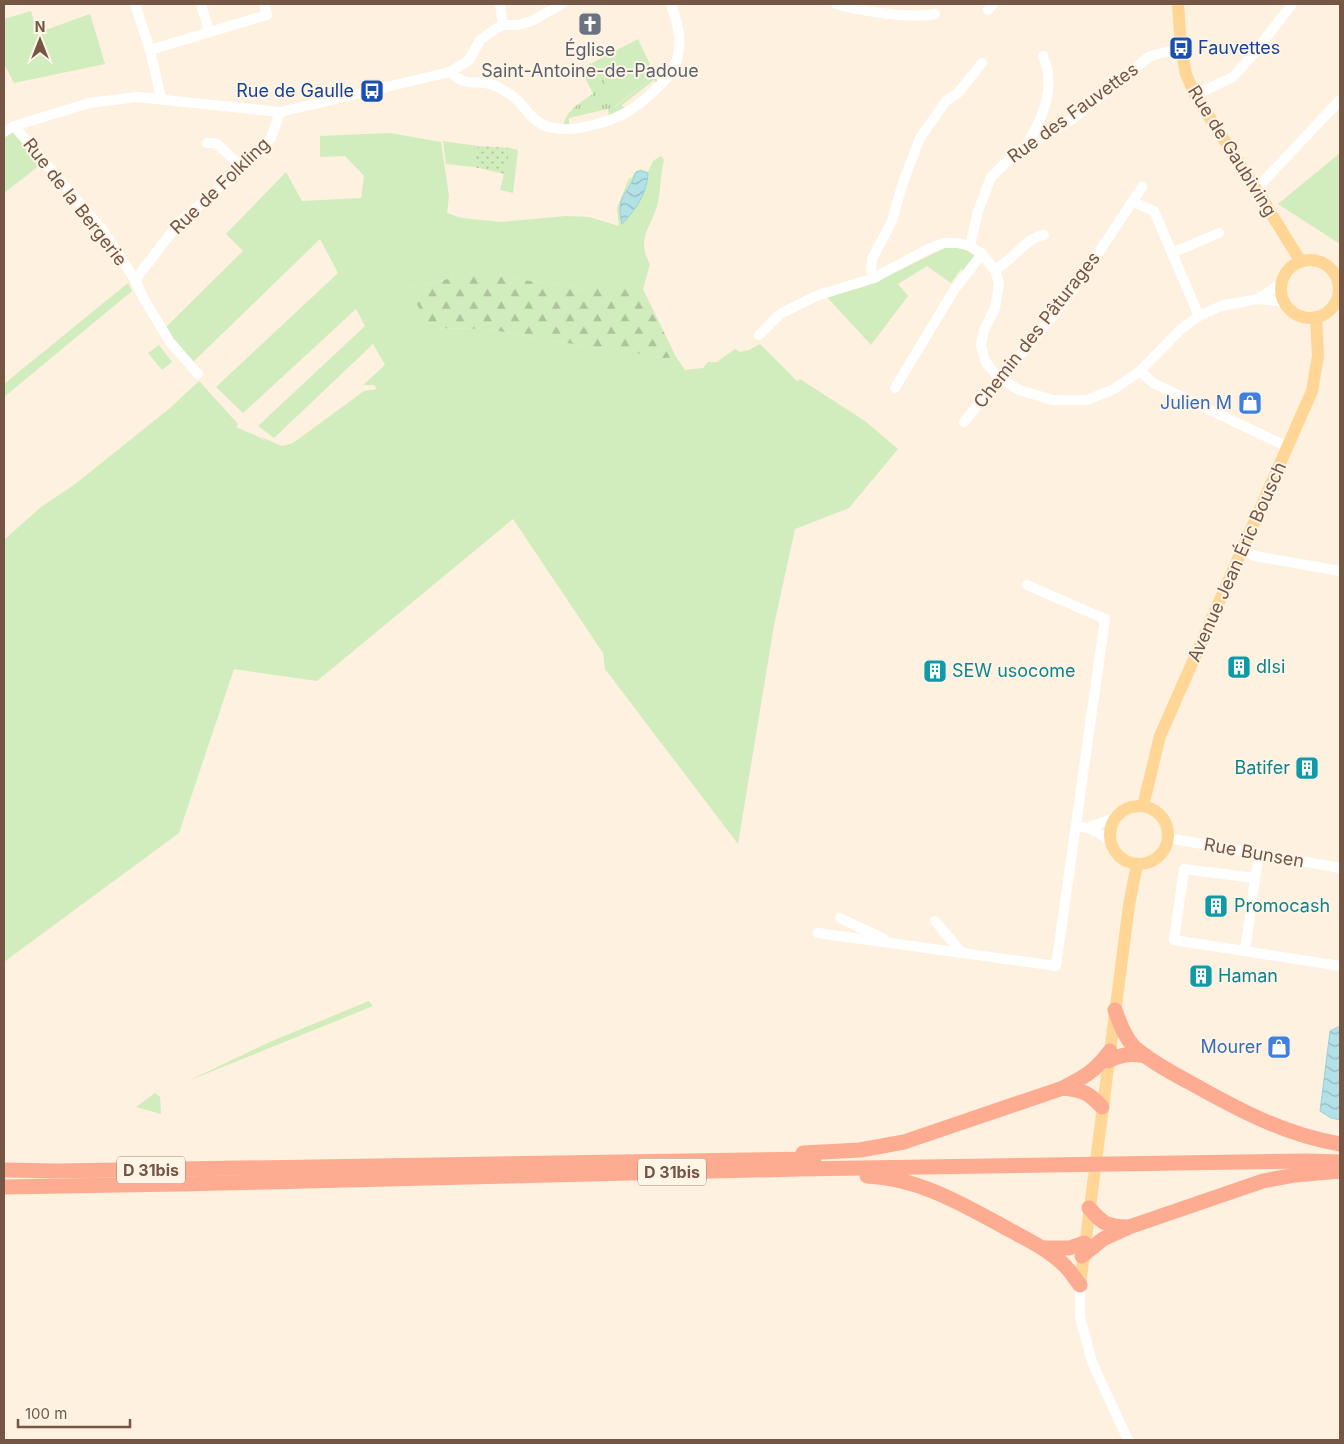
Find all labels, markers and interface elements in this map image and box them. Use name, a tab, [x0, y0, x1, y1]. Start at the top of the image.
church icon: Église Saint-Antoine-de-Padoue	[577, 11, 603, 37]
north arrow	[15, 15, 65, 65]
text: N	[35, 18, 45, 35]
bus stop icon: Fauvettes	[1168, 35, 1194, 61]
place label: Fauvettes	[1198, 37, 1280, 58]
place label: Église Saint-Antoine-de-Padoue	[481, 38, 699, 81]
street label: Rue des Fauvettes	[1003, 58, 1142, 167]
bus stop icon: Rue de Gaulle	[359, 78, 385, 104]
place label: Rue de Gaulle	[236, 80, 354, 101]
street label: Rue de Gaubiving	[1184, 82, 1281, 220]
street label: Rue de Folkling	[166, 133, 274, 238]
street label: Rue de la Bergerie	[19, 134, 132, 270]
street label: Chemin des Pâturages	[969, 247, 1104, 412]
shop icon: Julien M	[1237, 390, 1263, 416]
place label: Julien M	[1160, 392, 1232, 413]
street label: Avenue Jean Éric Bousch	[1182, 458, 1290, 665]
building icon: dlsi	[1226, 654, 1252, 680]
place label: dlsi	[1256, 656, 1285, 677]
building icon: SEW usocome	[922, 658, 948, 684]
place label: SEW usocome	[952, 660, 1075, 681]
building icon: Batifer	[1294, 755, 1320, 781]
place label: Batifer	[1234, 757, 1290, 778]
street label: Rue Bunsen	[1202, 833, 1306, 872]
building icon: Promocash	[1203, 893, 1229, 919]
place label: Promocash	[1234, 895, 1330, 916]
building icon: Haman	[1188, 963, 1214, 989]
place label: Haman	[1218, 965, 1278, 986]
shop icon: Mourer	[1266, 1034, 1292, 1060]
place label: Mourer	[1201, 1036, 1262, 1057]
road number: D 31bis	[117, 1156, 185, 1184]
road number: D 31bis	[638, 1158, 706, 1186]
scale bar	[18, 1396, 130, 1428]
text: 100 m	[25, 1404, 67, 1423]

